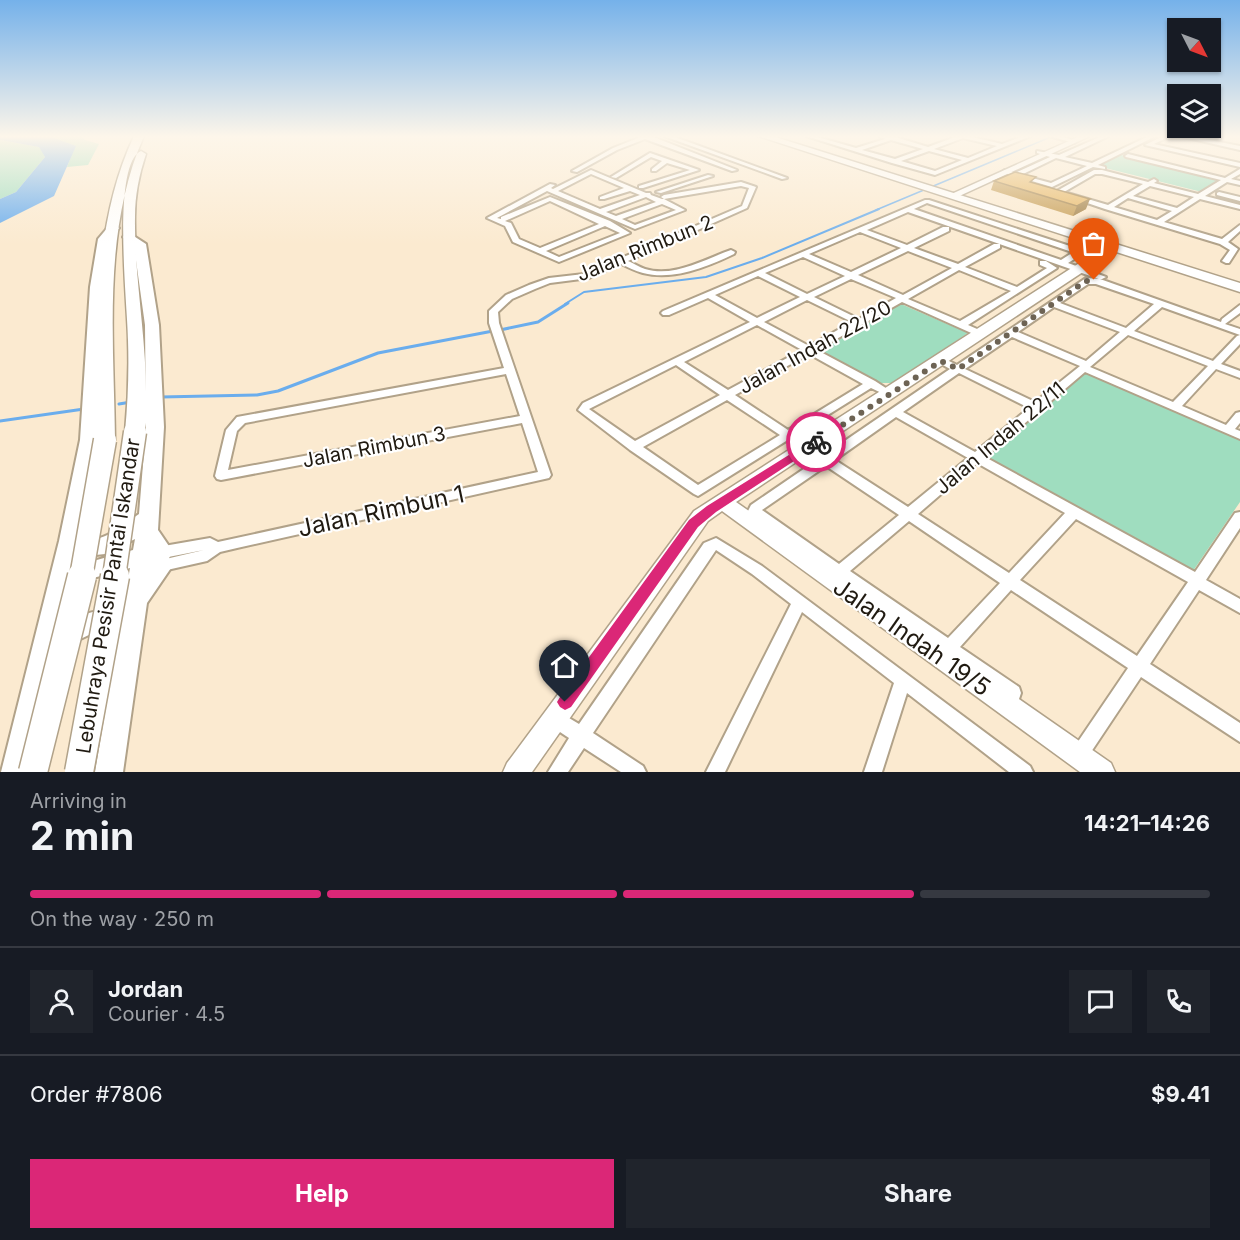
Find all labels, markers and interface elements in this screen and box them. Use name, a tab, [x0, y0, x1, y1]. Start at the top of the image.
north arrow	[1167, 18, 1221, 72]
map controls	[1167, 18, 1221, 138]
button: layers	[1167, 84, 1221, 138]
street label: Jalan Rimbun 2	[573, 210, 717, 286]
pin	[1068, 218, 1119, 280]
icon: bag	[1077, 227, 1110, 260]
street label: Jalan Indah 22/20	[735, 295, 895, 399]
street label: Jalan Indah 22/11	[930, 377, 1070, 499]
courier	[786, 412, 846, 472]
street label: Jalan Rimbun 3	[300, 421, 448, 473]
icon: bike	[800, 426, 833, 459]
street label: Lebuhraya Pesisir Pantai Iskandar	[71, 436, 145, 755]
street label: Jalan Rimbun 1	[295, 479, 467, 543]
street label: Jalan Indah 19/5	[828, 572, 996, 702]
pin	[539, 640, 590, 702]
icon: home	[548, 649, 581, 682]
text: Arriving in	[30, 789, 127, 813]
text: 14:21–14:26	[1084, 810, 1210, 836]
text: 2 min	[30, 812, 134, 859]
text: On the way · 250 m	[30, 907, 214, 931]
button: person	[30, 970, 93, 1033]
button: chat	[1069, 970, 1132, 1033]
button: phone	[1147, 970, 1210, 1033]
text: Jordan	[108, 976, 183, 1002]
text: Courier · 4.5	[108, 1002, 225, 1026]
text: Order #7806	[30, 1081, 163, 1107]
text: $9.41	[1151, 1081, 1210, 1107]
button: Help	[30, 1159, 614, 1228]
button: Share	[626, 1159, 1210, 1228]

